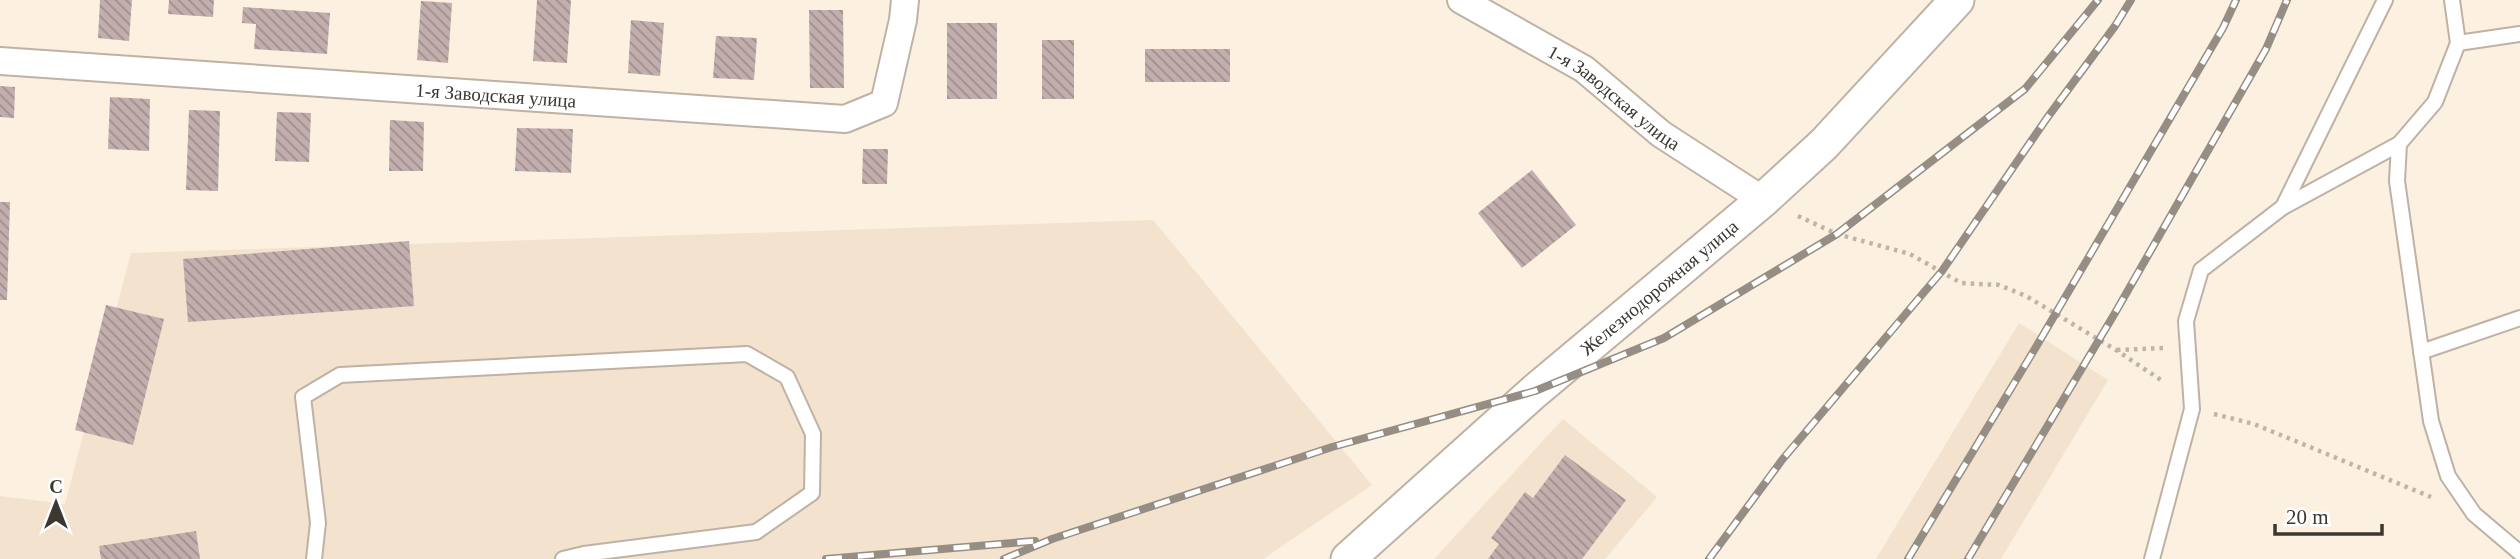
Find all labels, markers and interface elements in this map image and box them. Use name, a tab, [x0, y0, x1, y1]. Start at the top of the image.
street label: 1-я Заводская улица	[1544, 40, 1685, 154]
street label: 1-я Заводская улица	[415, 79, 577, 111]
street label: Железнодорожная улица	[1576, 215, 1742, 359]
north arrow	[21, 468, 91, 538]
text: С	[49, 476, 63, 497]
scale bar	[2275, 492, 2382, 536]
text: 20 m	[2286, 505, 2329, 529]

